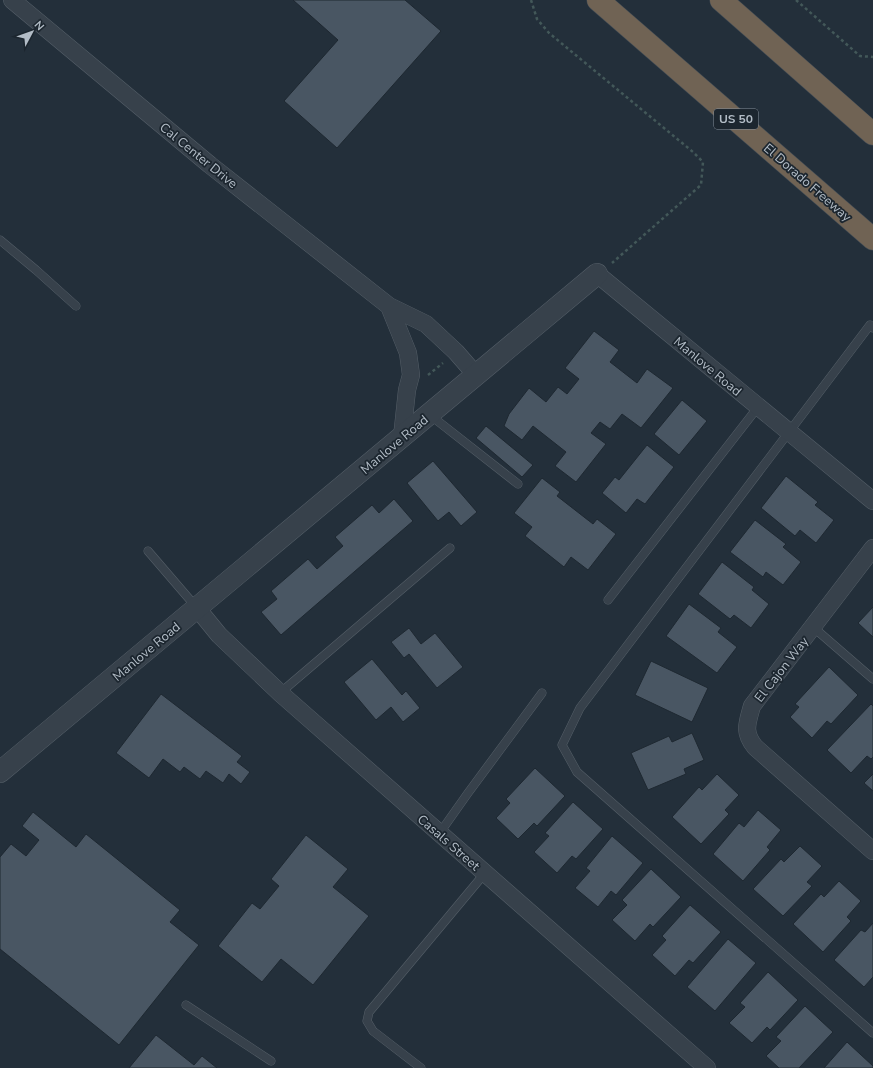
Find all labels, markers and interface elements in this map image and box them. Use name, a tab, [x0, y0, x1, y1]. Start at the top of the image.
north arrow	[12, 12, 52, 52]
text: N	[31, 18, 48, 34]
road number: US 50	[714, 109, 758, 129]
street label: Cal Center Drive	[156, 119, 241, 193]
street label: El Dorado Freeway	[760, 140, 855, 226]
street label: Manlove Road	[670, 333, 745, 400]
street label: Manlove Road	[357, 411, 432, 478]
street label: Manlove Road	[109, 618, 184, 685]
street label: El Cajon Way	[751, 633, 813, 706]
street label: Casals Street	[413, 811, 484, 875]

